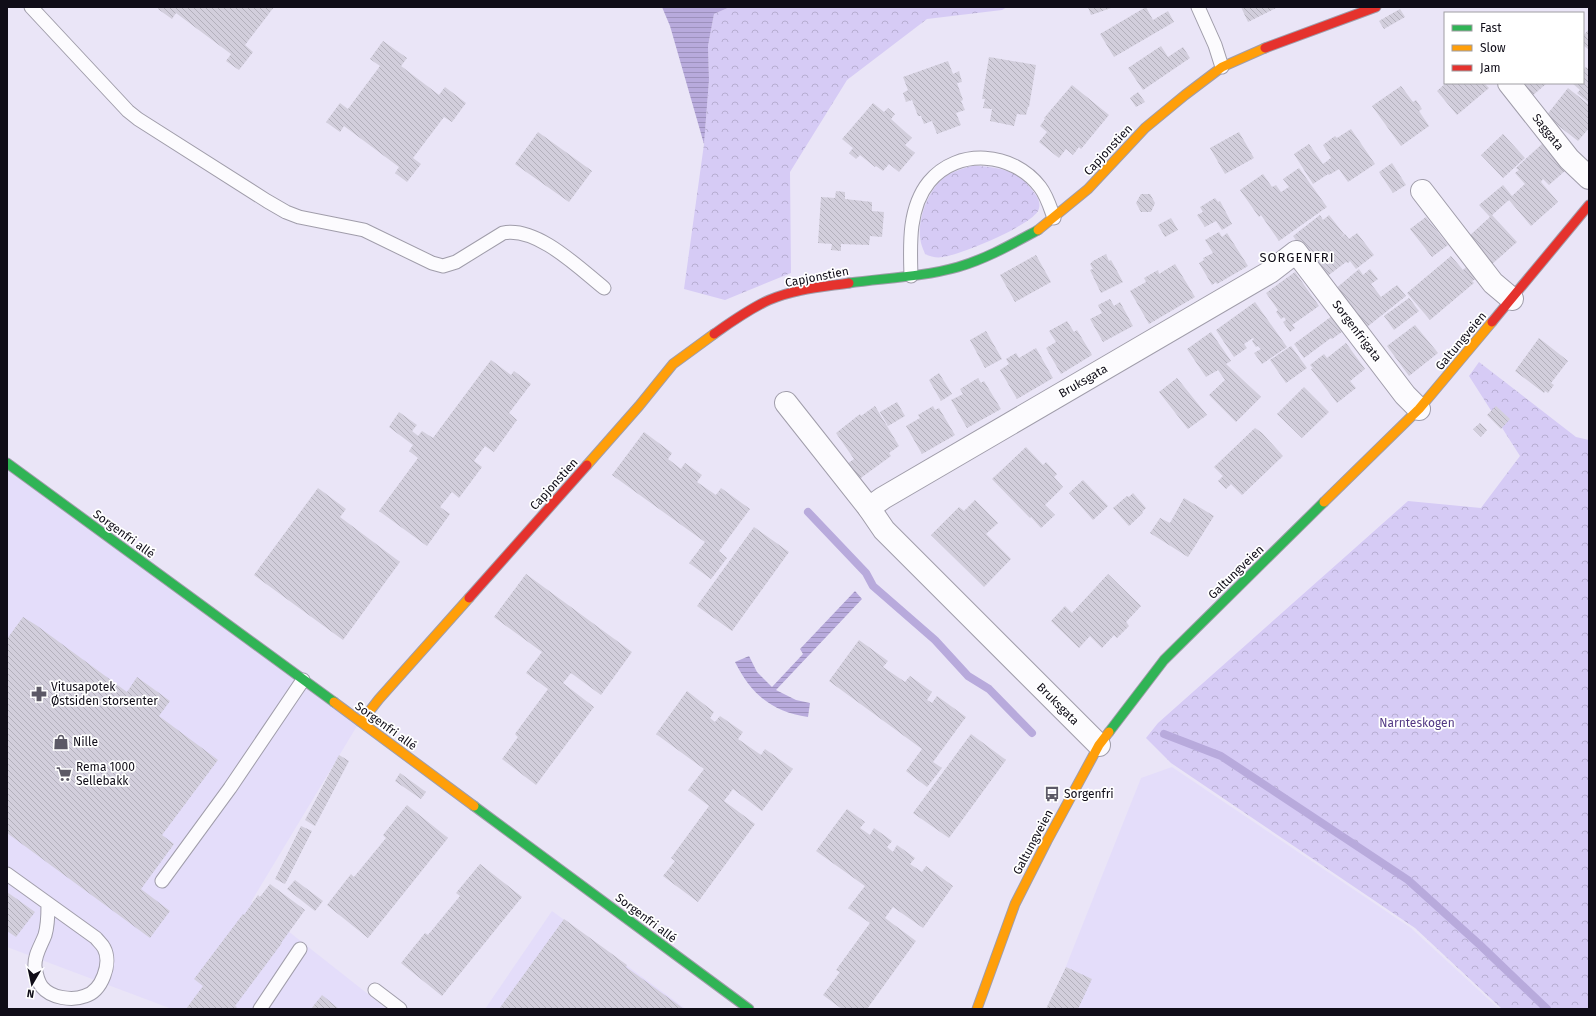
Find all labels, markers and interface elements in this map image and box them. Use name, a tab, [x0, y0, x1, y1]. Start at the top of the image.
legend	[1444, 12, 1584, 84]
text: Fast	[1480, 21, 1502, 35]
text: Slow	[1480, 41, 1506, 55]
text: Jam	[1480, 61, 1500, 75]
street label: Saggata	[1529, 111, 1567, 153]
street label: Capjonstien	[1081, 122, 1135, 178]
district label: SORGENFRI	[1260, 250, 1334, 265]
street label: Capjonstien	[784, 264, 850, 290]
street label: Sorgenfrigata	[1329, 298, 1385, 364]
street label: Galtungveien	[1433, 309, 1489, 373]
street label: Bruksgata	[1056, 361, 1110, 401]
street label: Capjonstien	[527, 455, 581, 513]
street label: Sorgenfri allé	[90, 507, 158, 561]
street label: Galtungveien	[1205, 542, 1267, 602]
place label: Vitusapotek Østsiden storsenter	[51, 680, 158, 708]
street label: Bruksgata	[1034, 680, 1082, 728]
pharmacy icon: Vitusapotek Østsiden storsenter	[30, 685, 48, 703]
street label: Sorgenfri allé	[352, 699, 420, 753]
park label: Narnteskogen	[1379, 716, 1455, 730]
shop icon: Nille	[52, 733, 70, 751]
place label: Nille	[73, 735, 98, 749]
place label: Rema 1000 Sellebakk	[76, 760, 135, 788]
supermarket icon: Rema 1000 Sellebakk	[55, 765, 73, 783]
bus stop icon: Sorgenfri	[1043, 785, 1061, 803]
place label: Sorgenfri	[1064, 787, 1114, 801]
street label: Galtungveien	[1010, 807, 1056, 877]
street label: Sorgenfri allé	[613, 891, 679, 945]
north arrow	[12, 964, 52, 1004]
text: N	[26, 986, 35, 1000]

